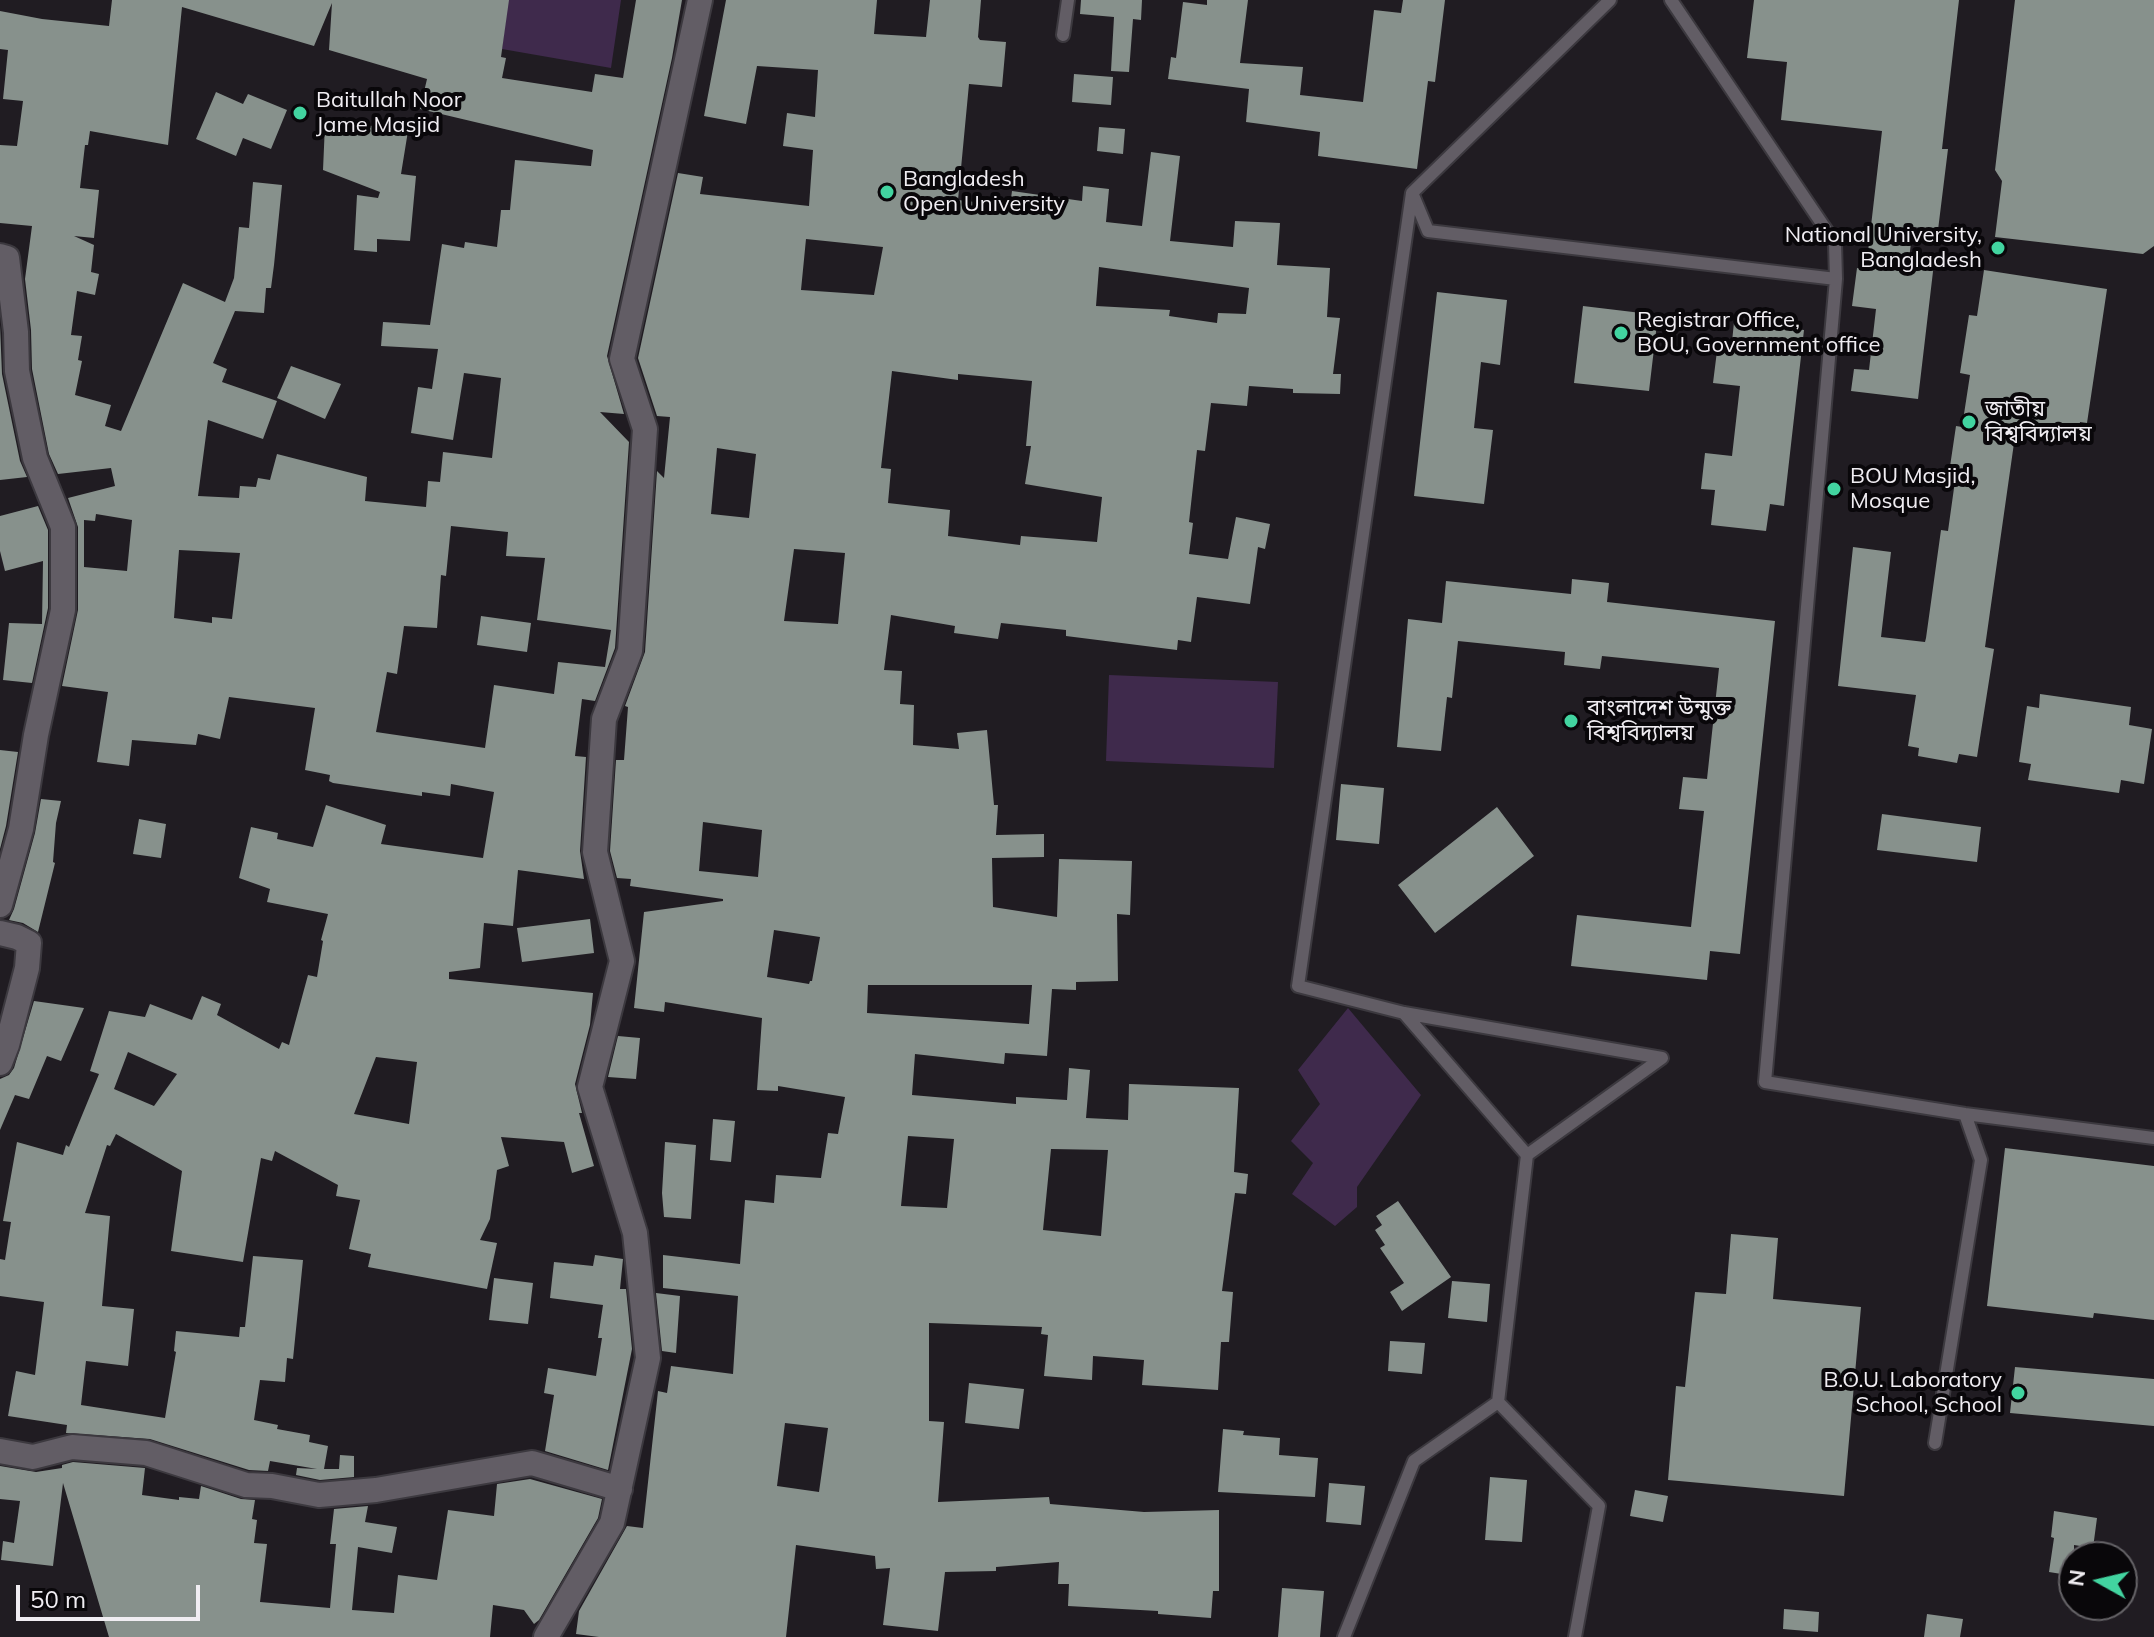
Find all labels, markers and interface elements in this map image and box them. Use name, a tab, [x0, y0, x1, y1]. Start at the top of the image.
place label: Baitullah Noor Jame Masjid	[316, 87, 462, 138]
marker: Baitullah Noor Jame Masjid	[291, 104, 309, 122]
place label: Bangladesh Open University	[903, 166, 1065, 218]
marker: Bangladesh Open University	[878, 183, 896, 201]
place label: National University, Bangladesh	[1785, 222, 1982, 274]
marker: National University, Bangladesh	[1989, 239, 2007, 257]
place label: Registrar Office, BOU, Government office	[1637, 307, 1881, 358]
marker: Registrar Office, BOU, Government office	[1612, 324, 1630, 342]
place label: জাতীয় বিশ্ববিদ্যালয়	[1985, 396, 2092, 448]
marker: জাতীয় বিশ্ববিদ্যালয়	[1960, 413, 1978, 431]
place label: BOU Masjid, Mosque	[1850, 463, 1975, 514]
marker: BOU Masjid, Mosque	[1825, 480, 1843, 498]
place label: বাংলাদেশ উন্মুক্ত বিশ্ববিদ্যালয়	[1587, 695, 1731, 746]
marker: বাংলাদেশ উন্মুক্ত বিশ্ববিদ্যালয়	[1562, 712, 1580, 730]
place label: B.O.U. Laboratory School, School	[1823, 1367, 2002, 1418]
marker: B.O.U. Laboratory School, School	[2009, 1384, 2027, 1402]
north arrow	[2058, 1541, 2138, 1621]
text: N	[2061, 1568, 2091, 1588]
scale bar	[20, 1569, 204, 1619]
text: 50 m	[30, 1584, 86, 1614]

